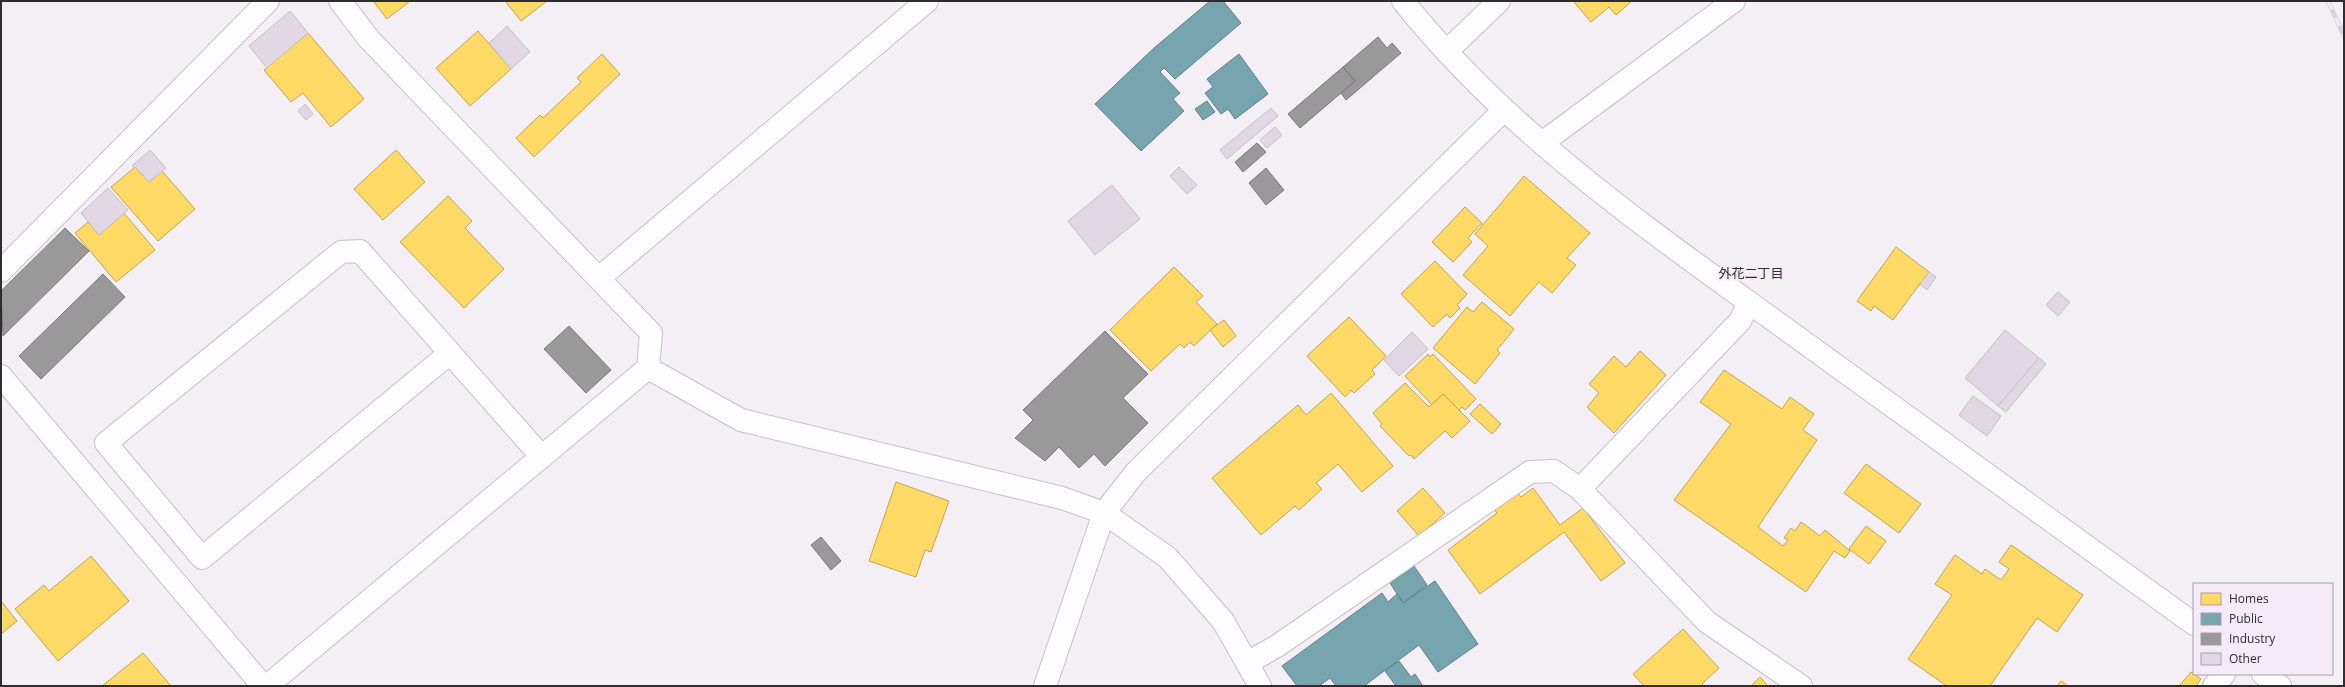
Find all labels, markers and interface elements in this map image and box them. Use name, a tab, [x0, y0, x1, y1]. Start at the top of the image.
district label: 外花二丁目	[1718, 264, 1784, 282]
legend	[2193, 583, 2333, 675]
text: Homes	[2229, 590, 2269, 607]
text: Public	[2229, 610, 2263, 627]
text: Industry	[2229, 630, 2276, 647]
text: Other	[2229, 650, 2262, 667]

